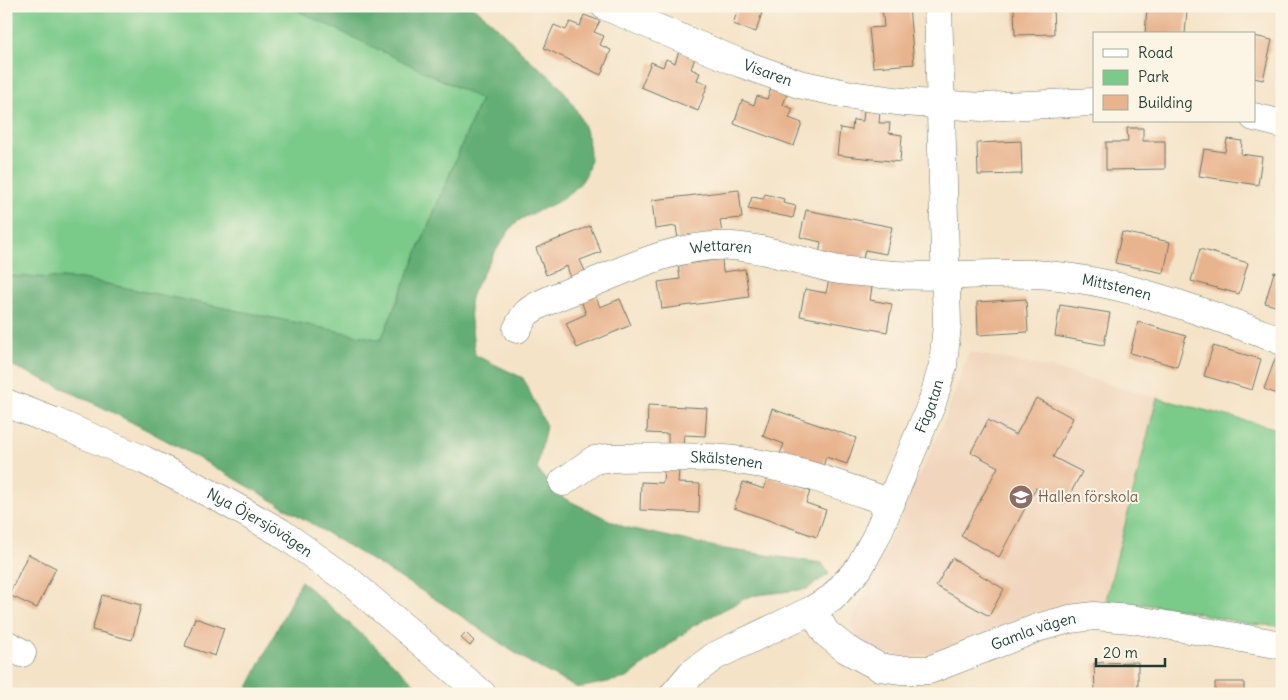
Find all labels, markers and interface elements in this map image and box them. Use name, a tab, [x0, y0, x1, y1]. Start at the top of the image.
legend	[1093, 32, 1256, 122]
text: Road	[1138, 43, 1173, 62]
street label: Visaren	[741, 55, 795, 90]
text: Park	[1138, 67, 1169, 86]
text: Building	[1138, 93, 1193, 112]
street label: Wettaren	[688, 236, 754, 258]
street label: Mittstenen	[1080, 269, 1154, 304]
street label: Fägatan	[911, 377, 947, 436]
street label: Skälstenen	[690, 447, 765, 473]
street label: Nya Öjersjövägen	[204, 484, 317, 561]
school or university icon: Hallen förskola	[1008, 484, 1034, 510]
place label: Hallen förskola	[1038, 487, 1139, 506]
street label: Gamla vägen	[988, 608, 1077, 654]
scale bar	[1096, 635, 1164, 667]
text: 20 m	[1103, 643, 1138, 662]

